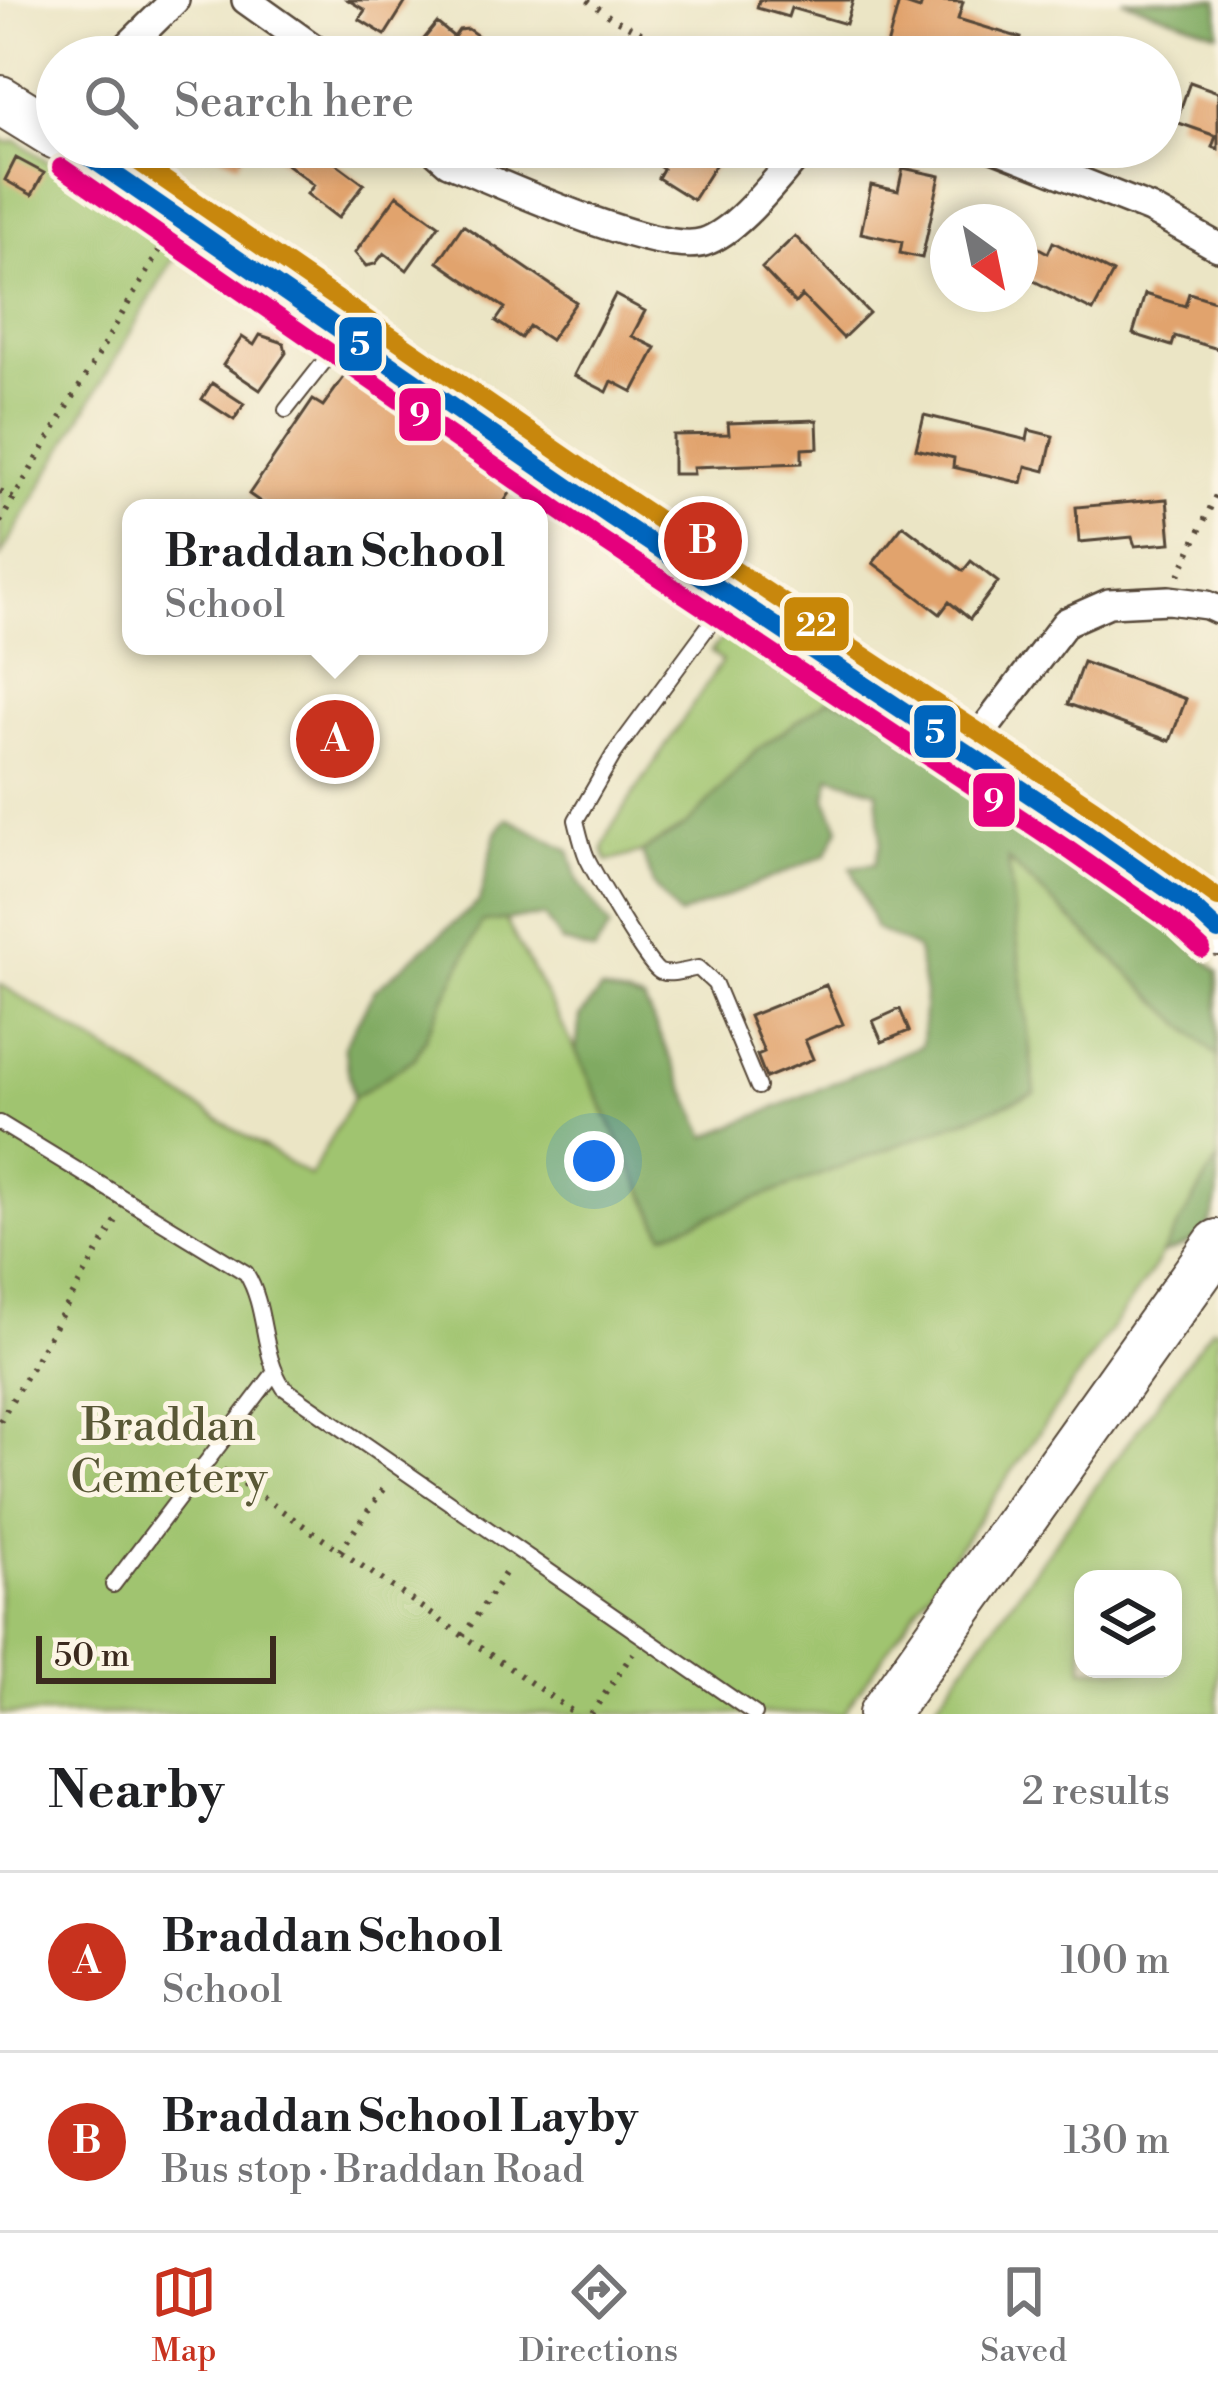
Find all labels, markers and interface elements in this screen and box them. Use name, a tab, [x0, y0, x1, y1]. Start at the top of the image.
search box	[36, 36, 1182, 168]
icon: search	[78, 69, 144, 135]
text: Search here	[174, 74, 414, 131]
north arrow	[930, 204, 1038, 312]
line badge: 5	[337, 315, 384, 373]
text: 5	[350, 325, 370, 366]
line badge: 9	[397, 386, 443, 443]
text: 9	[410, 396, 430, 437]
pin: B	[664, 496, 742, 586]
popup	[122, 499, 548, 655]
text: Braddan School	[165, 524, 505, 581]
text: School	[165, 581, 285, 630]
line badge: 22	[782, 595, 851, 653]
text: 22	[795, 606, 837, 647]
pin: A	[296, 694, 374, 784]
line badge: 5	[912, 703, 958, 760]
text: 5	[925, 713, 945, 754]
line badge: 9	[971, 771, 1017, 829]
text: 9	[984, 782, 1004, 823]
your location	[564, 1131, 624, 1191]
park label: Braddan Cemetery	[70, 1398, 269, 1507]
map controls	[1074, 1570, 1182, 1678]
button: layers	[1074, 1570, 1182, 1678]
scale bar	[36, 1630, 276, 1683]
text: 50 m	[54, 1636, 130, 1677]
text: Nearby	[48, 1760, 224, 1824]
text: 2 results	[1022, 1768, 1170, 1817]
text: Braddan School	[162, 1909, 503, 1966]
text: A	[73, 1937, 101, 1986]
text: 100 m	[1061, 1937, 1170, 1986]
text: School	[162, 1966, 282, 2015]
text: Braddan School Layby	[162, 2089, 638, 2146]
text: B	[72, 2117, 102, 2166]
text: 130 m	[1064, 2117, 1170, 2166]
text: Bus stop · Braddan Road	[162, 2146, 584, 2195]
tab: Map	[151, 2259, 217, 2372]
tab: Directions	[519, 2259, 678, 2372]
tab: Saved	[980, 2259, 1067, 2372]

